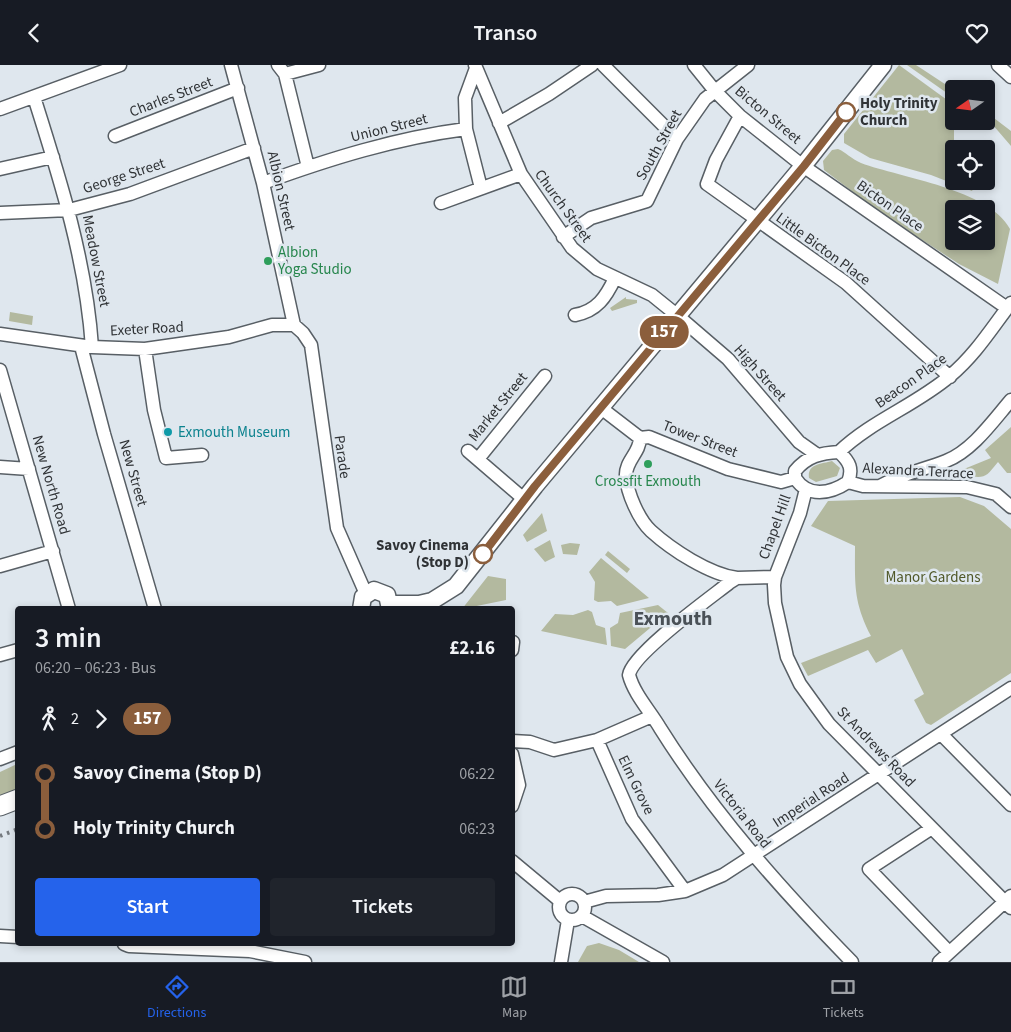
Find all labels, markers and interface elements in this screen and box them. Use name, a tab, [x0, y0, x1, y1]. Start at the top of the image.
text: Transo	[474, 17, 537, 49]
icon: back	[20, 19, 48, 47]
icon: heart	[963, 19, 991, 47]
street label: Charles Street	[126, 71, 216, 123]
north arrow	[945, 80, 995, 130]
map controls	[945, 80, 995, 250]
street label: Bicton Street	[730, 81, 806, 149]
place label: Holy Trinity Church	[860, 93, 938, 131]
marker: Holy Trinity Church	[836, 102, 856, 122]
street label: South Street	[631, 106, 687, 184]
street label: Union Street	[348, 108, 430, 148]
button: locate	[945, 140, 995, 190]
street label: Albion Street	[262, 149, 300, 233]
street label: George Street	[80, 153, 168, 199]
street label: Church Street	[529, 165, 597, 247]
street label: Bicton Place	[852, 175, 928, 237]
button: layers	[945, 200, 995, 250]
street label: Little Bicton Place	[771, 207, 875, 291]
street label: Meadow Street	[77, 213, 115, 309]
place label: Albion Yoga Studio	[277, 242, 352, 280]
marker: Albion Yoga Studio	[262, 255, 274, 267]
line badge: 157	[635, 316, 693, 348]
street label: Exeter Road	[110, 317, 184, 341]
text: 157	[650, 319, 678, 344]
street label: High Street	[729, 340, 791, 406]
street label: Beacon Place	[871, 349, 951, 413]
street label: Market Street	[463, 368, 533, 446]
street label: Tower Street	[659, 415, 741, 463]
place label: Exmouth Museum	[178, 422, 290, 443]
marker: Exmouth Museum	[162, 426, 174, 438]
street label: New North Road	[27, 433, 75, 537]
street label: Parade	[329, 434, 355, 480]
street label: New Street	[113, 437, 153, 509]
marker: Crossfit Exmouth	[642, 458, 654, 470]
street label: Alexandra Terrace	[862, 458, 974, 484]
place label: Crossfit Exmouth	[595, 471, 701, 492]
street label: Chapel Hill	[754, 491, 797, 563]
place label: Savoy Cinema (Stop D)	[376, 535, 469, 573]
marker: Savoy Cinema (Stop D)	[473, 544, 493, 564]
park label: Manor Gardens	[885, 567, 981, 588]
district label: Exmouth	[633, 605, 713, 633]
text: 3 min	[35, 618, 102, 658]
text: £2.16	[449, 635, 495, 662]
text: 06:20 – 06:23 · Bus	[35, 657, 156, 679]
street label: St Andrews Road	[832, 702, 920, 792]
icon: walk	[35, 705, 63, 733]
icon: forward	[87, 705, 115, 733]
text: 157	[133, 706, 161, 731]
text: 2	[71, 708, 79, 730]
street label: Elm Grove	[613, 752, 659, 818]
text: Savoy Cinema (Stop D)	[73, 760, 262, 787]
text: 06:22	[459, 763, 495, 785]
street label: Imperial Road	[769, 767, 853, 833]
street label: Victoria Road	[708, 775, 776, 853]
text: Holy Trinity Church	[73, 815, 235, 842]
text: 06:23	[459, 818, 495, 840]
button: Start	[35, 878, 260, 936]
button: Tickets	[270, 878, 495, 936]
tab: Directions	[147, 973, 206, 1023]
tab: Map	[500, 973, 528, 1023]
tab: Tickets	[823, 973, 864, 1023]

